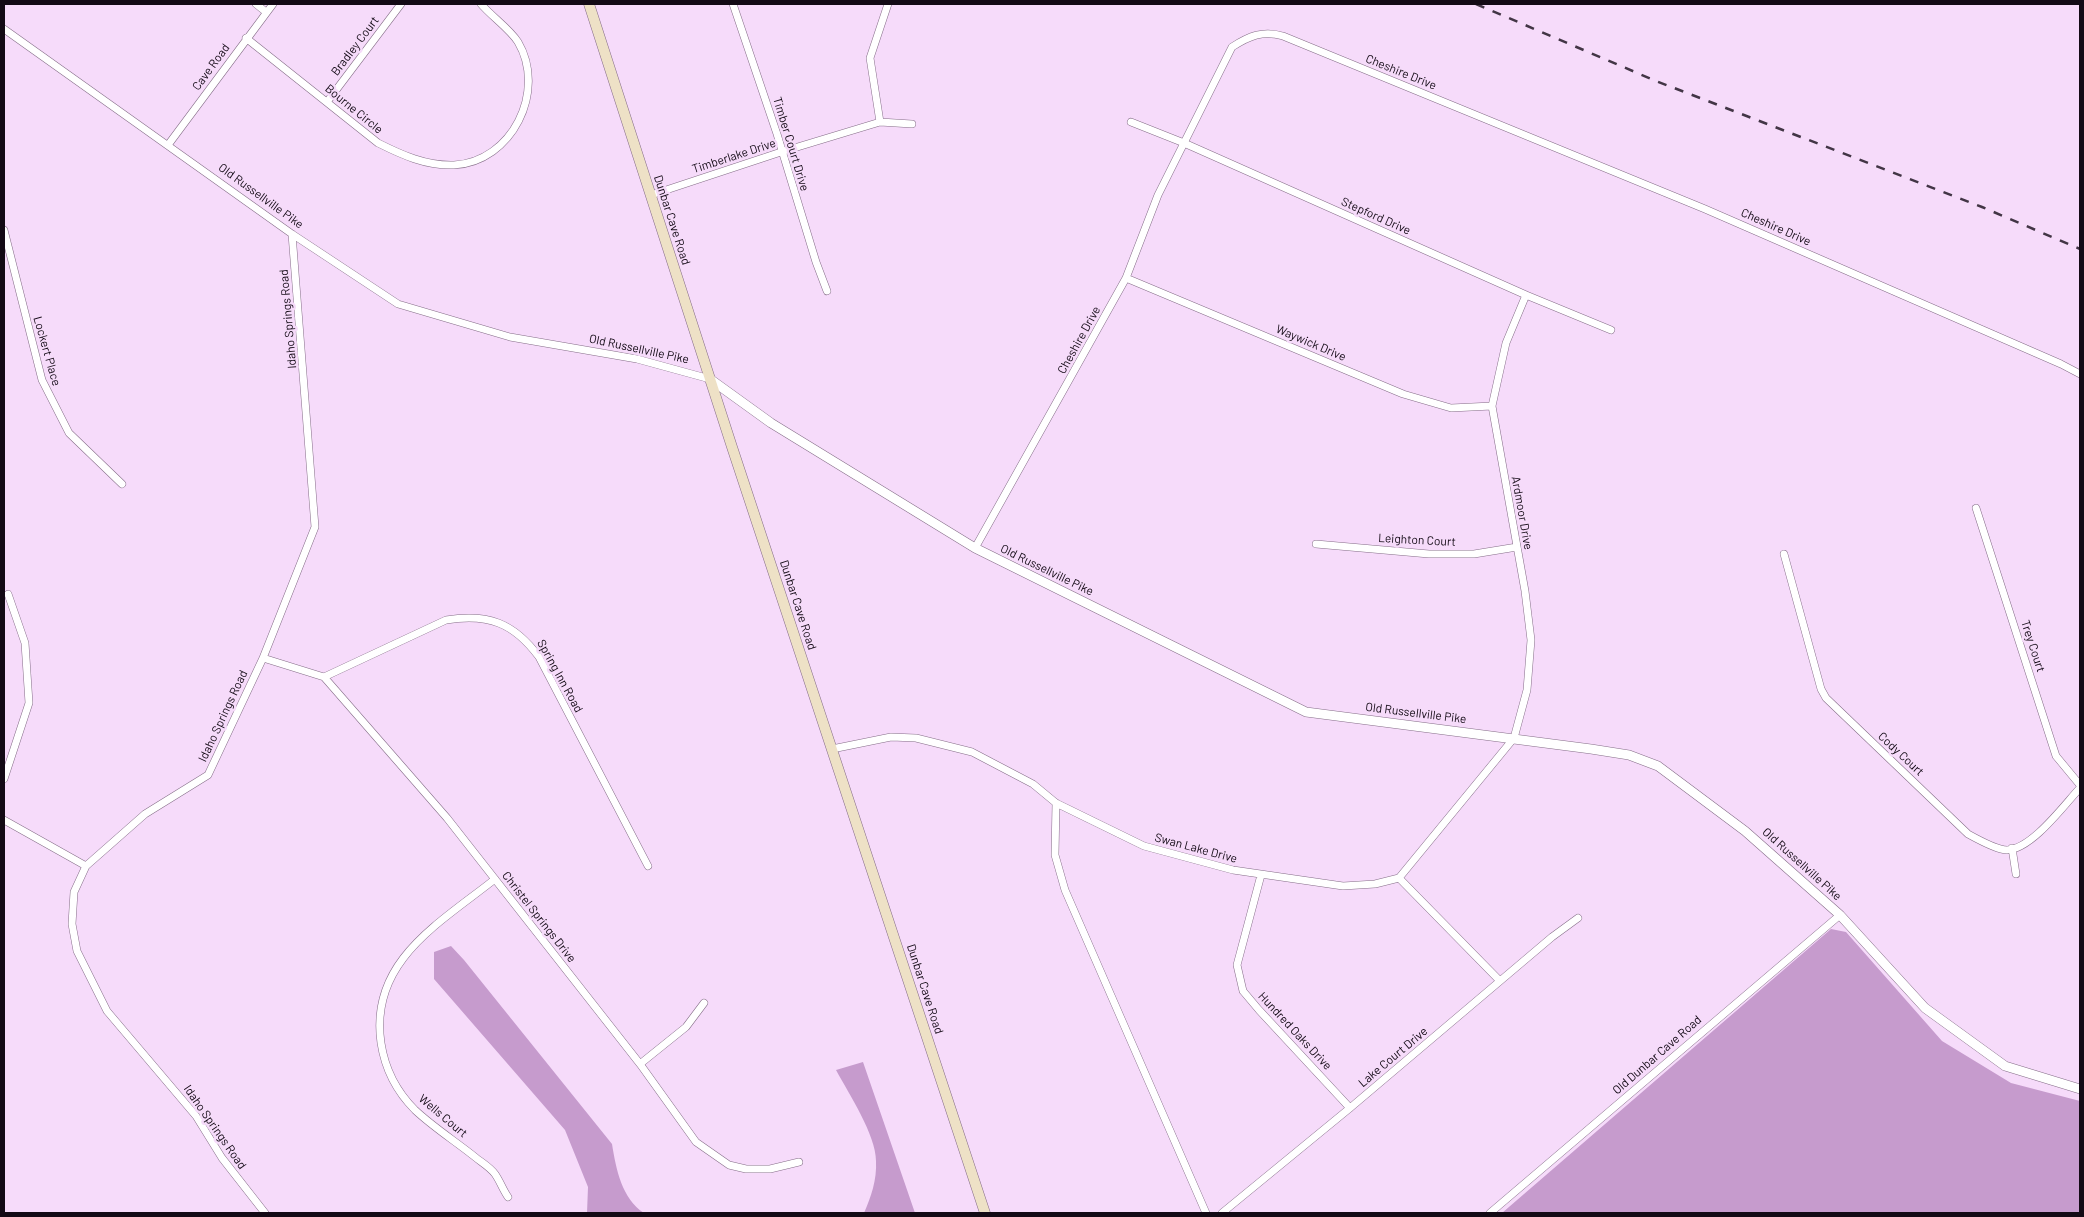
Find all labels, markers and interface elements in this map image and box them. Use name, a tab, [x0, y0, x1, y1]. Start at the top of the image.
street label: Bradley Court	[328, 13, 382, 79]
street label: Cave Road	[189, 41, 233, 93]
street label: Cheshire Drive	[1363, 51, 1439, 93]
street label: Bourne Circle	[322, 81, 386, 137]
street label: Timber Court Drive	[770, 95, 812, 193]
street label: Timberlake Drive	[690, 136, 778, 176]
street label: Old Russellville Pike	[216, 160, 306, 232]
street label: Dunbar Cave Road	[651, 173, 693, 267]
street label: Stepford Drive	[1339, 194, 1413, 238]
street label: Cheshire Drive	[1739, 205, 1813, 249]
street label: Idaho Springs Road	[276, 269, 300, 369]
street label: Cheshire Drive	[1054, 304, 1104, 376]
street label: Lockert Place	[30, 315, 64, 387]
street label: Waywick Drive	[1274, 322, 1348, 364]
street label: Old Russellville Pike	[588, 331, 690, 367]
street label: Ardmoor Drive	[1508, 475, 1536, 551]
street label: Leighton Court	[1378, 531, 1456, 549]
street label: Old Russellville Pike	[998, 541, 1096, 599]
street label: Dunbar Cave Road	[777, 558, 819, 652]
street label: Trey Court	[2018, 618, 2048, 674]
street label: Spring Inn Road	[534, 637, 586, 715]
street label: Idaho Springs Road	[195, 668, 251, 764]
street label: Old Russellville Pike	[1365, 700, 1467, 726]
street label: Cody Court	[1875, 729, 1927, 779]
street label: Old Russellville Pike	[1759, 825, 1845, 903]
street label: Swan Lake Drive	[1153, 830, 1239, 866]
street label: Christel Springs Drive	[499, 869, 579, 965]
street label: Dunbar Cave Road	[904, 942, 946, 1036]
street label: Hundred Oaks Drive	[1255, 989, 1335, 1073]
street label: Old Dunbar Cave Road	[1610, 1013, 1704, 1097]
street label: Lake Court Drive	[1356, 1024, 1430, 1090]
street label: Idaho Springs Road	[181, 1082, 249, 1172]
street label: Wells Court	[416, 1091, 470, 1141]

